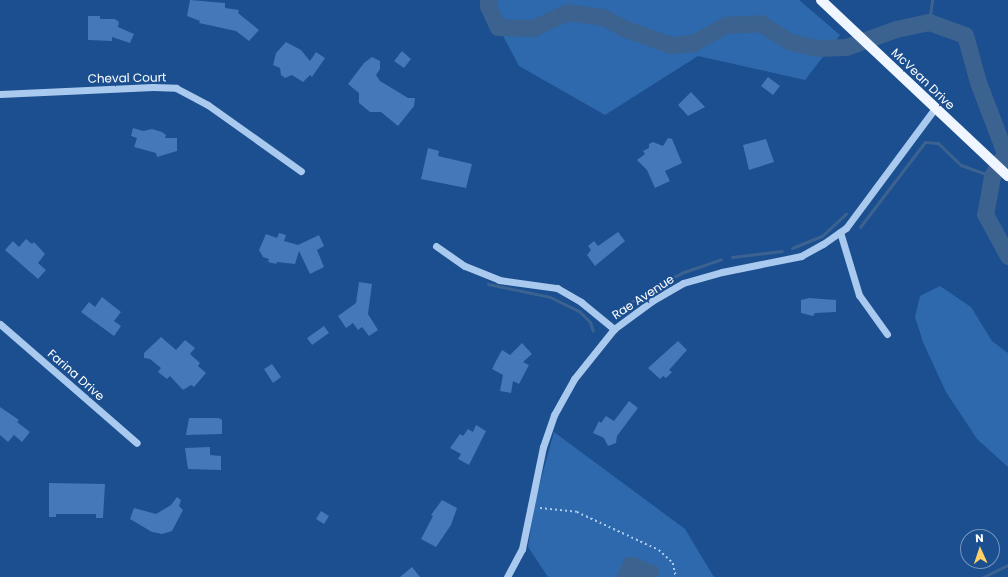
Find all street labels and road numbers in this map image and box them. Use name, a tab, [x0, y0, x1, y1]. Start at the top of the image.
street label: McVean Drive	[888, 45, 958, 113]
street label: Cheval Court	[87, 70, 167, 86]
street label: Rae Avenue	[609, 272, 677, 322]
street label: Farina Drive	[45, 346, 107, 404]

